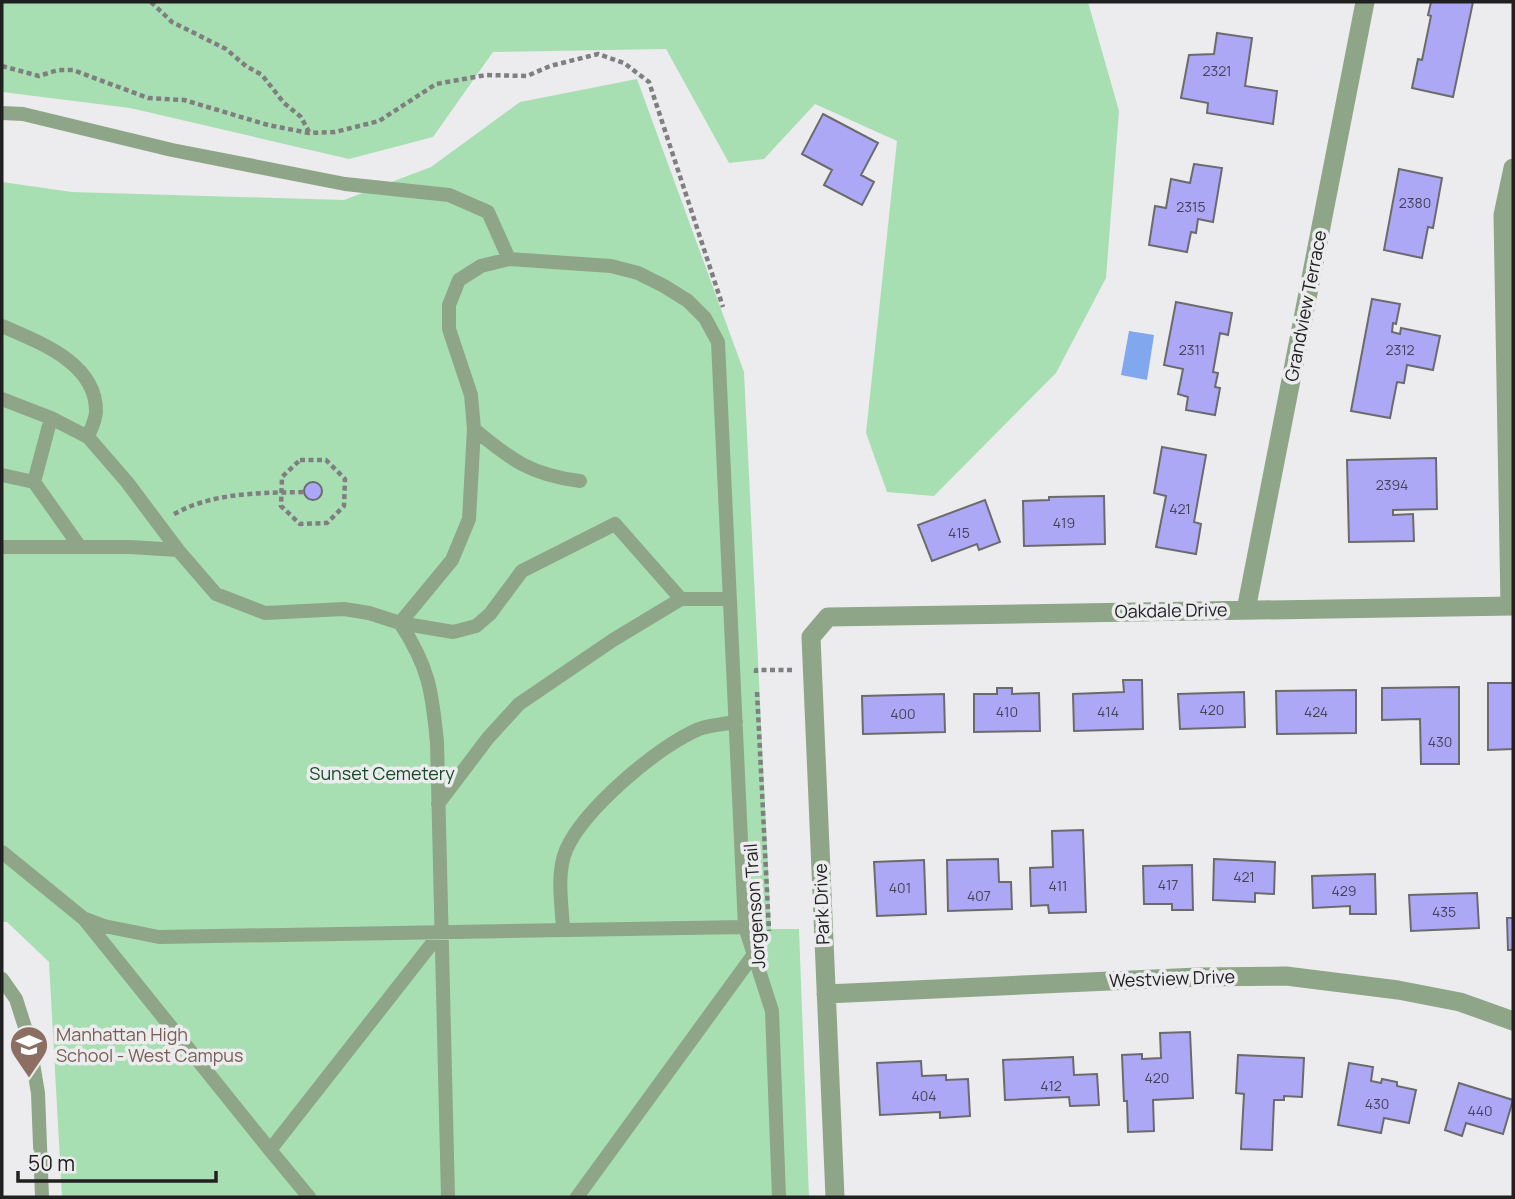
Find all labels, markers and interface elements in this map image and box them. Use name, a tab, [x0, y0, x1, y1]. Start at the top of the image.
house number: 2321	[1202, 61, 1232, 80]
house number: 2380	[1399, 193, 1431, 212]
house number: 2315	[1176, 197, 1206, 216]
street label: Grandview Terrace	[1279, 228, 1331, 384]
house number: 2311	[1179, 340, 1205, 359]
house number: 2312	[1385, 340, 1415, 359]
house number: 2394	[1376, 475, 1408, 494]
house number: 421	[1169, 499, 1191, 518]
house number: 419	[1053, 513, 1075, 532]
house number: 415	[948, 523, 970, 542]
street label: Oakdale Drive	[1114, 597, 1228, 623]
house number: 420	[1200, 700, 1224, 719]
house number: 410	[996, 702, 1018, 721]
house number: 414	[1097, 702, 1119, 721]
house number: 424	[1304, 702, 1328, 721]
house number: 400	[890, 704, 916, 723]
house number: 430	[1428, 732, 1452, 751]
park label: Sunset Cemetery	[309, 761, 455, 785]
street label: Jorgenson Trail	[738, 843, 770, 969]
street label: Park Drive	[808, 863, 834, 945]
house number: 421	[1233, 867, 1255, 886]
house number: 417	[1158, 875, 1178, 894]
house number: 411	[1048, 876, 1068, 895]
house number: 401	[889, 878, 911, 897]
house number: 429	[1332, 881, 1356, 900]
house number: 407	[967, 886, 991, 905]
house number: 435	[1432, 902, 1456, 921]
street label: Westview Drive	[1109, 964, 1235, 992]
place label: Manhattan High School - West Campus	[56, 1022, 244, 1067]
school or university icon: Manhattan High School - West Campus	[8, 1024, 50, 1079]
house number: 420	[1145, 1068, 1169, 1087]
house number: 412	[1040, 1076, 1062, 1095]
house number: 404	[911, 1086, 937, 1105]
house number: 430	[1365, 1094, 1389, 1113]
house number: 440	[1467, 1101, 1493, 1120]
scale bar	[18, 1140, 215, 1184]
text: 50 m	[28, 1149, 75, 1177]

